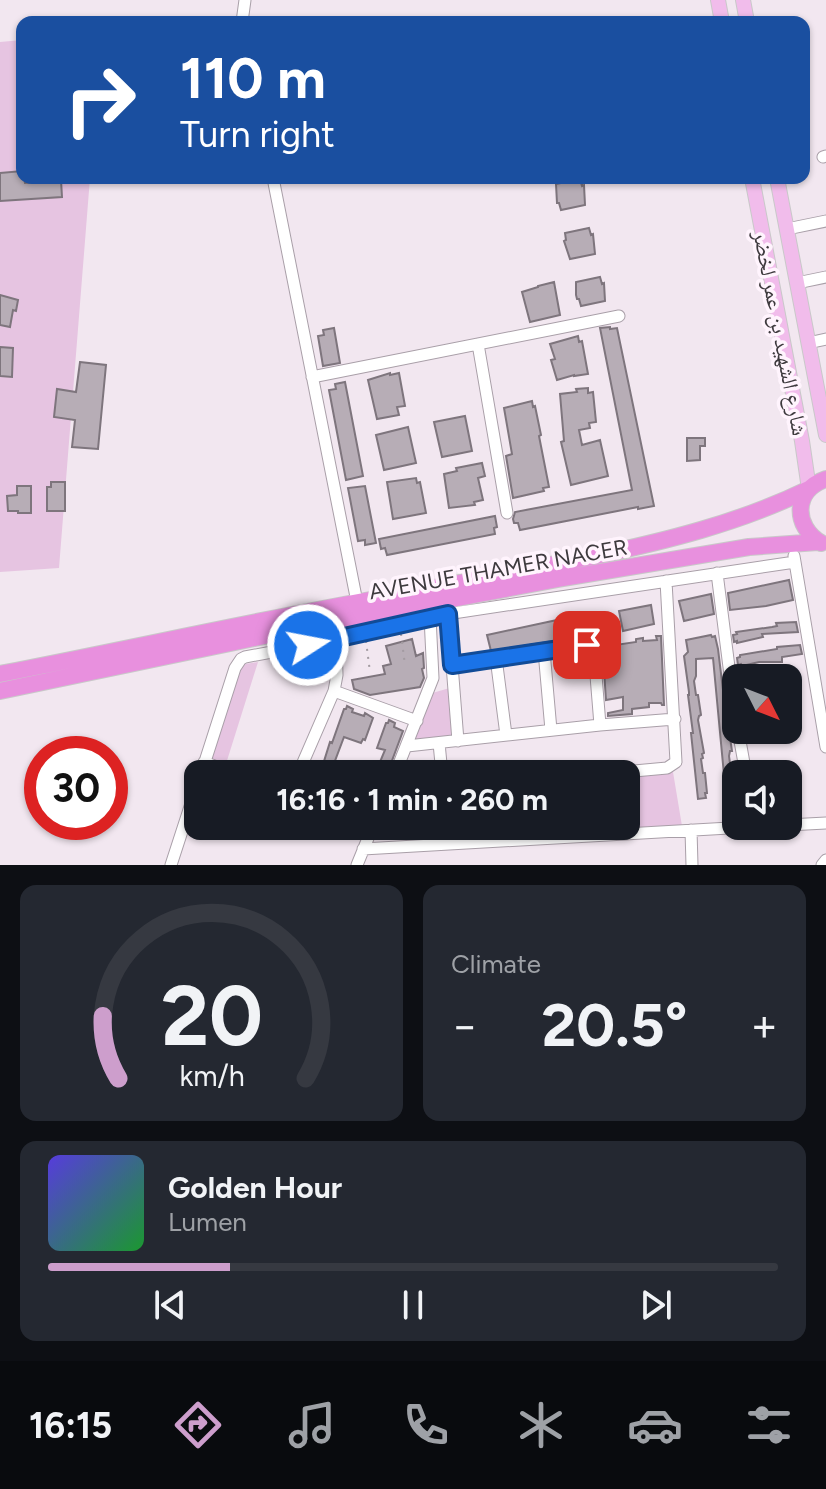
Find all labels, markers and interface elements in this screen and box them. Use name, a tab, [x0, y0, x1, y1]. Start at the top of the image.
text: 110 m	[180, 45, 326, 112]
icon: right	[48, 48, 152, 152]
text: Turn right	[180, 113, 335, 156]
street label: شارع الشهيد بن عمر لخضر	[747, 227, 814, 438]
street label: AVENUE THAMER NACER	[367, 533, 629, 606]
position arrow	[266, 603, 350, 687]
pin	[553, 611, 621, 679]
icon: arrive	[565, 623, 609, 667]
north arrow	[722, 664, 802, 744]
map controls	[722, 664, 802, 840]
speed limit sign: 30	[24, 736, 128, 840]
button: sound	[722, 760, 802, 840]
text: 16:16 · 1 min · 260 m	[276, 781, 548, 818]
text: Climate	[451, 948, 541, 980]
text: 20	[160, 966, 263, 1066]
text: 20.5°	[541, 989, 688, 1061]
text: −	[451, 999, 478, 1052]
text: +	[751, 999, 778, 1052]
text: km/h	[179, 1059, 244, 1093]
text: Golden Hour	[168, 1169, 342, 1206]
text: Lumen	[168, 1206, 247, 1238]
icon: previous	[148, 1283, 192, 1327]
icon: pause	[391, 1283, 435, 1327]
icon: next	[634, 1283, 678, 1327]
icon: directions	[170, 1397, 226, 1453]
icon: music	[284, 1397, 340, 1453]
icon: phone	[398, 1397, 454, 1453]
icon: climate	[513, 1397, 569, 1453]
icon: car	[627, 1397, 683, 1453]
icon: filters	[741, 1397, 797, 1453]
text: 16:15	[29, 1404, 112, 1447]

